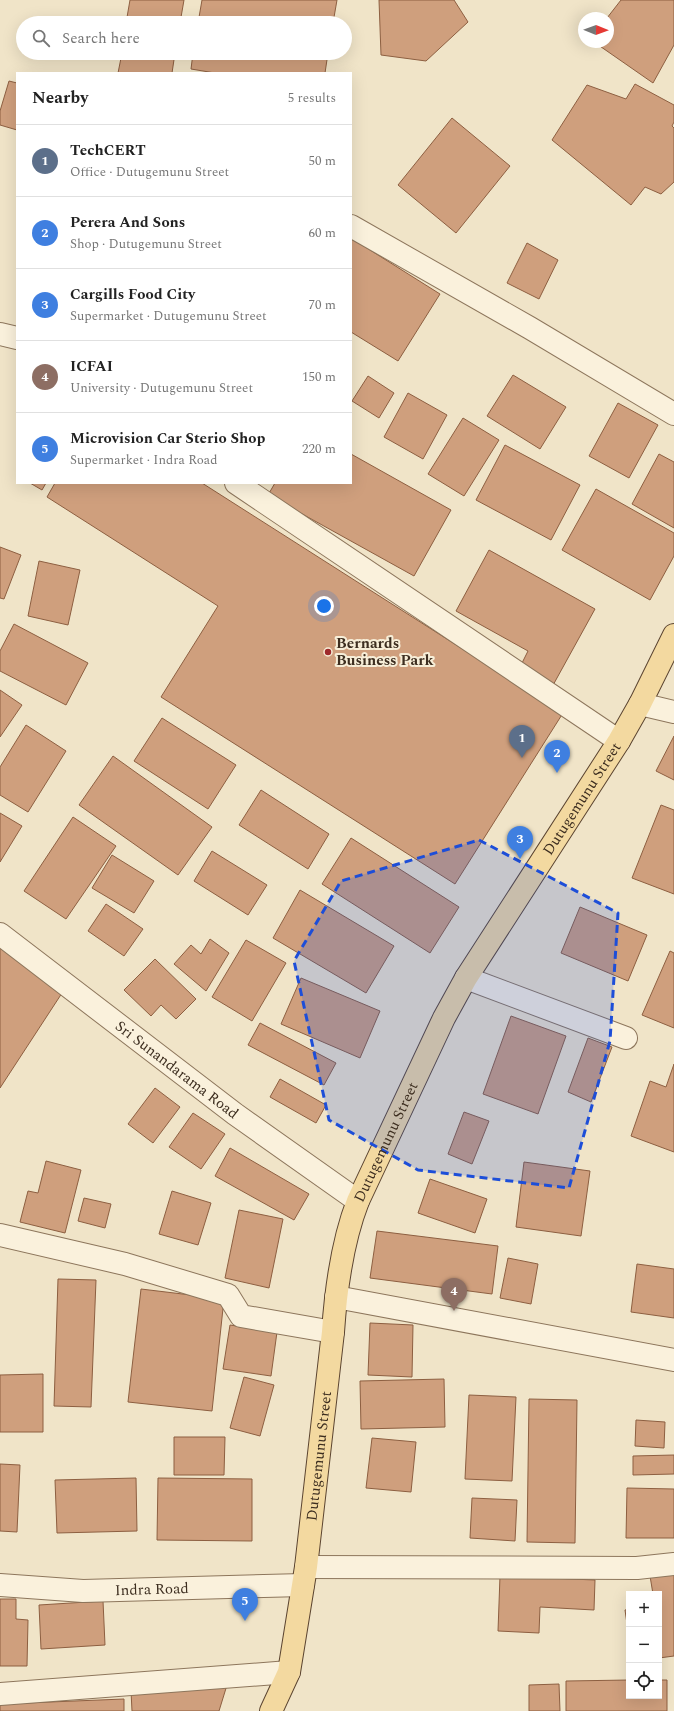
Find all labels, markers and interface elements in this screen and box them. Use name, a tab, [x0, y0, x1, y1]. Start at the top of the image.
north arrow	[578, 12, 614, 48]
search box	[16, 16, 352, 60]
icon: search	[30, 27, 52, 49]
text: Search here	[62, 27, 140, 50]
text: Nearby	[32, 85, 88, 111]
text: 5 results	[288, 88, 336, 108]
text: TechCERT	[70, 139, 146, 162]
text: 1	[41, 151, 49, 171]
text: 50 m	[309, 151, 336, 171]
text: Office · Dutugemunu Street	[70, 162, 229, 182]
text: Perera And Sons	[70, 211, 185, 234]
text: 2	[41, 223, 49, 243]
text: 60 m	[309, 223, 336, 243]
text: Shop · Dutugemunu Street	[70, 234, 222, 254]
text: Cargills Food City	[70, 283, 195, 306]
text: 3	[41, 295, 49, 315]
text: 70 m	[309, 295, 336, 315]
text: Supermarket · Dutugemunu Street	[70, 306, 267, 326]
text: ICFAI	[70, 355, 113, 378]
text: 4	[41, 367, 49, 387]
text: 150 m	[302, 367, 336, 387]
text: University · Dutugemunu Street	[70, 378, 253, 398]
text: Microvision Car Sterio Shop	[70, 427, 265, 450]
text: 5	[41, 439, 49, 459]
text: 220 m	[302, 439, 336, 459]
text: Supermarket · Indra Road	[70, 450, 217, 470]
your location	[314, 596, 334, 616]
place label: Bernards Business Park	[336, 632, 434, 672]
marker: Bernards Business Park	[323, 647, 333, 657]
pin: 1	[509, 725, 535, 758]
street label: Dutugemunu Street	[537, 738, 627, 860]
pin: 2	[544, 740, 570, 773]
pin: 3	[507, 826, 533, 859]
street label: Sri Sunandarama Road	[110, 1015, 243, 1125]
street label: Dutugemunu Street	[348, 1078, 424, 1206]
pin: 4	[441, 1278, 467, 1311]
street label: Dutugemunu Street	[300, 1390, 338, 1522]
street label: Indra Road	[114, 1577, 189, 1602]
pin: 5	[232, 1588, 258, 1621]
map controls	[626, 1591, 662, 1699]
button: +	[626, 1591, 662, 1627]
button: −	[626, 1627, 662, 1663]
button: locate	[626, 1663, 662, 1699]

